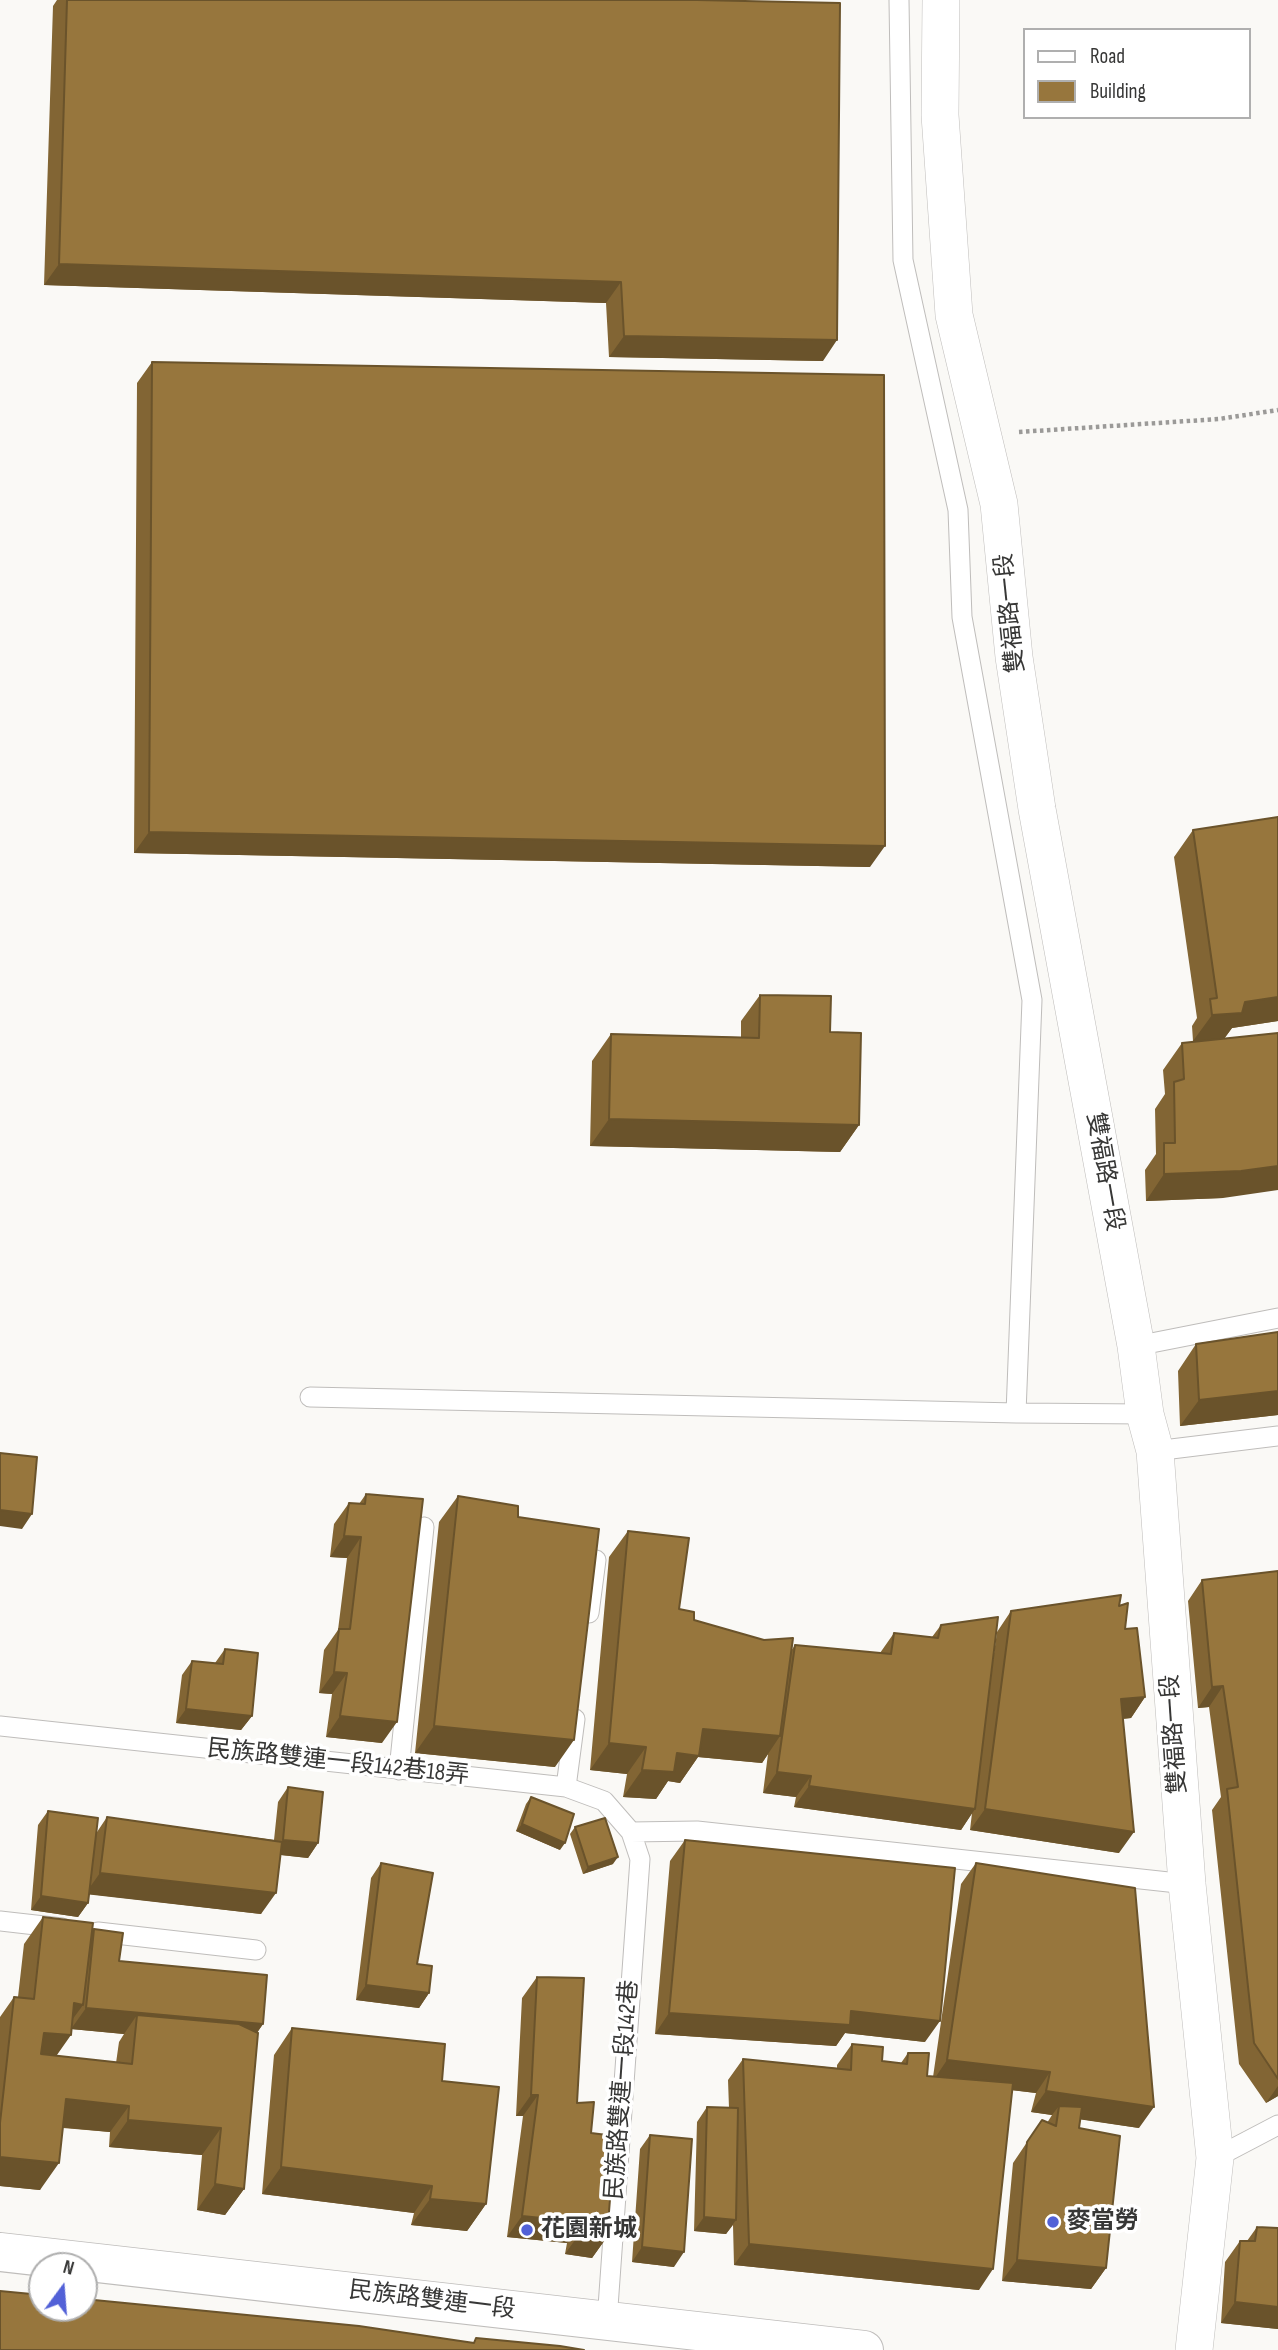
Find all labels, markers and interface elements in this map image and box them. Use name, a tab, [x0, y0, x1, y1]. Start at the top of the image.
legend	[1023, 28, 1250, 119]
text: Road	[1090, 44, 1125, 69]
text: Building	[1090, 79, 1146, 104]
street label: 雙福路一段	[990, 552, 1032, 674]
street label: 雙福路一段	[1079, 1110, 1129, 1234]
street label: 雙福路一段	[1156, 1673, 1194, 1795]
street label: 民族路雙連一段142巷18弄	[206, 1735, 470, 1791]
street label: 民族路雙連一段142巷	[601, 1979, 645, 2201]
place label: 麥當勞	[1067, 2208, 1139, 2236]
marker: 麥當勞	[1045, 2214, 1061, 2230]
place label: 花園新城	[541, 2216, 637, 2244]
marker: 花園新城	[519, 2222, 535, 2238]
north arrow	[28, 2252, 98, 2322]
text: N	[60, 2256, 76, 2281]
street label: 民族路雙連一段	[347, 2276, 517, 2326]

